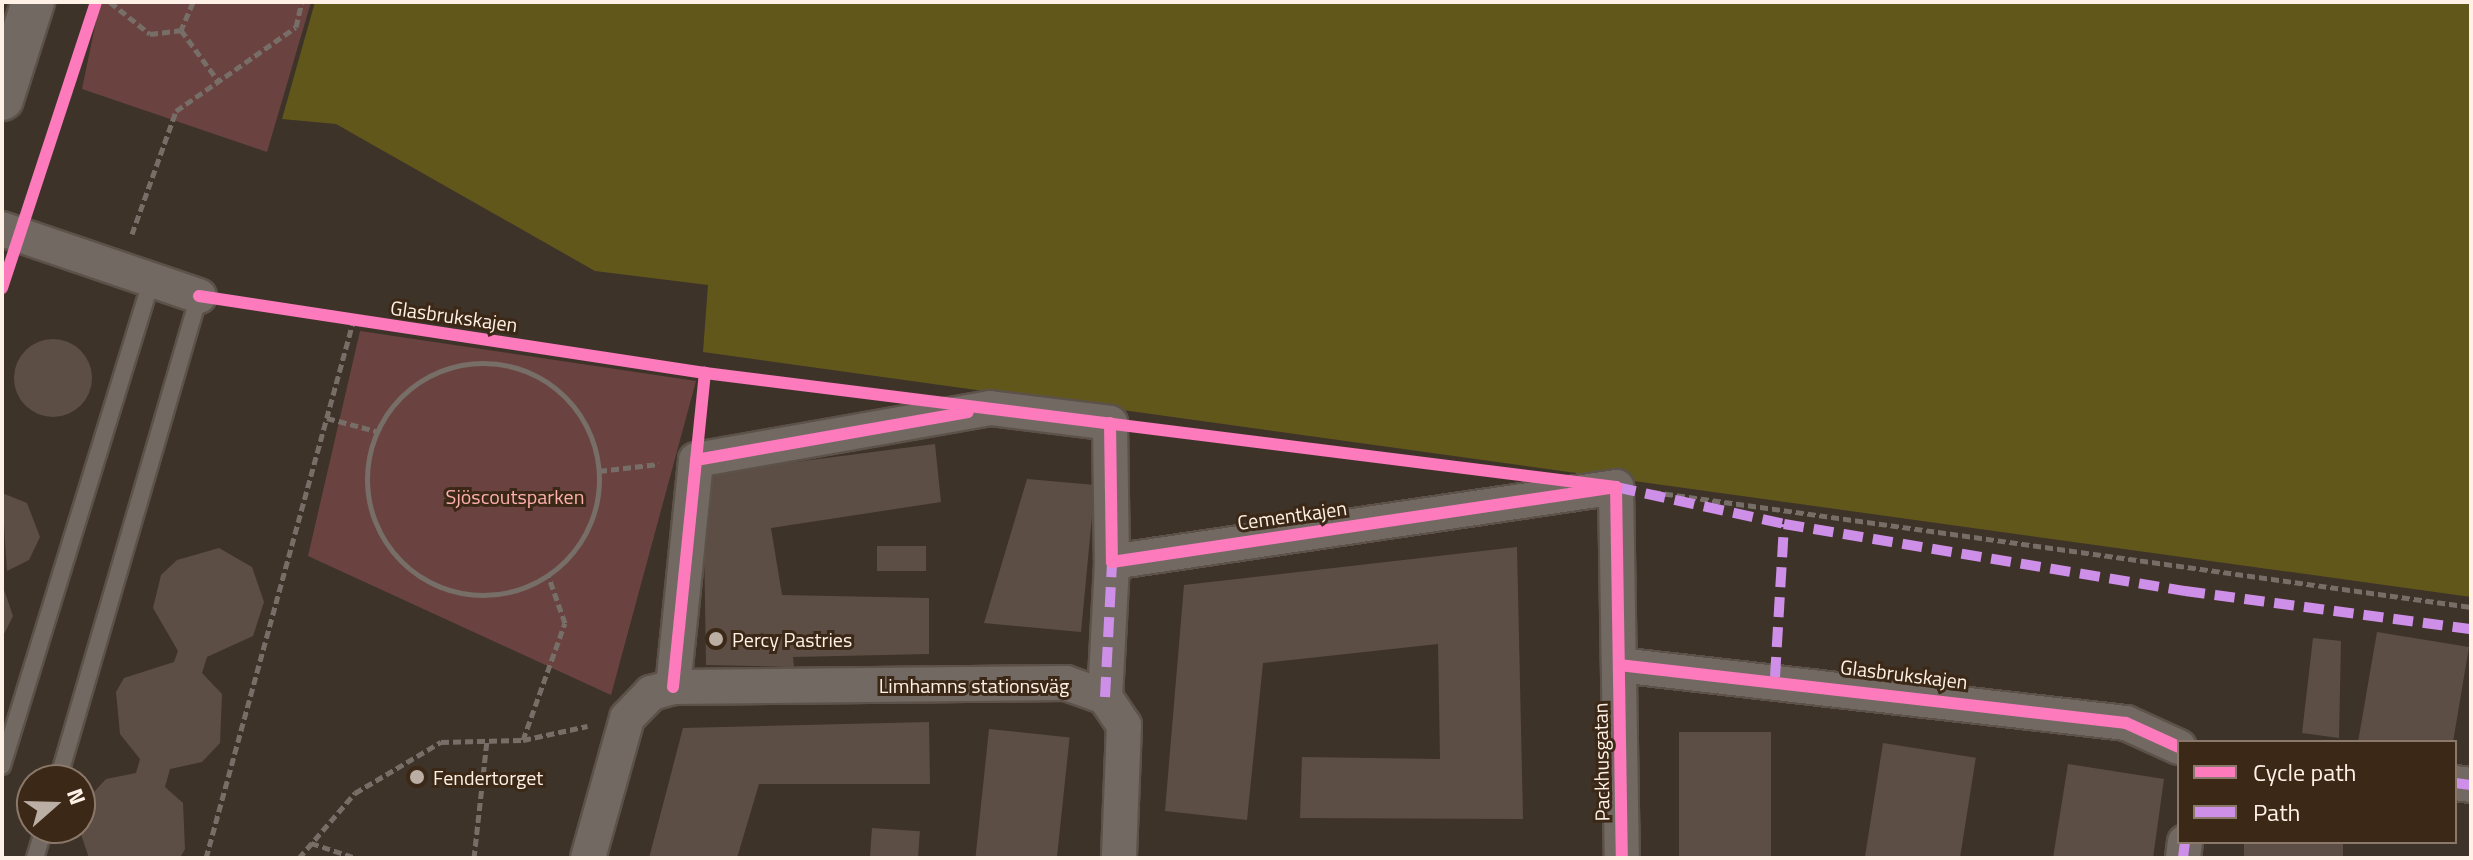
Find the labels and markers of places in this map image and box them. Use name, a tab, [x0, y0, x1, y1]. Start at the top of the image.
place label: Percy Pastries	[732, 627, 852, 651]
marker: Percy Pastries	[707, 630, 725, 648]
place label: Fendertorget	[433, 765, 543, 789]
marker: Fendertorget	[408, 768, 426, 786]

